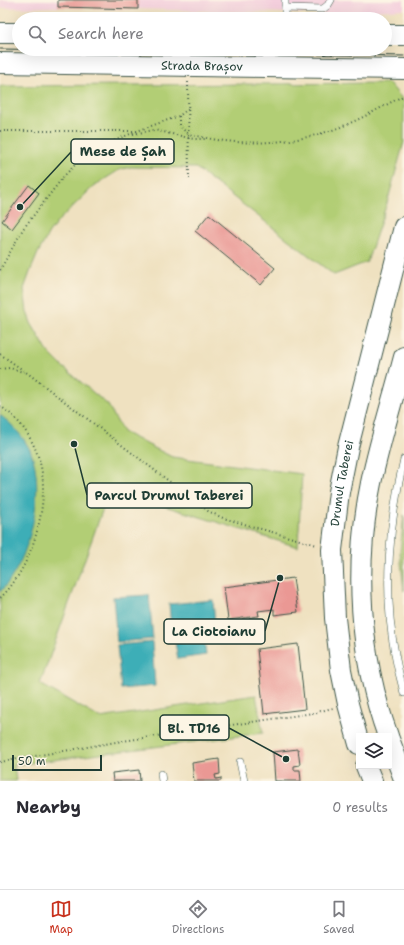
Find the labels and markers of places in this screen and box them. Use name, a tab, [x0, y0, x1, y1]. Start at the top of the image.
callout: Mese de Șah	[71, 139, 174, 164]
callout: Parcul Drumul Taberei	[87, 483, 252, 508]
callout: La Ciotoianu	[164, 619, 265, 644]
callout: Bl. TD16	[160, 715, 229, 740]

